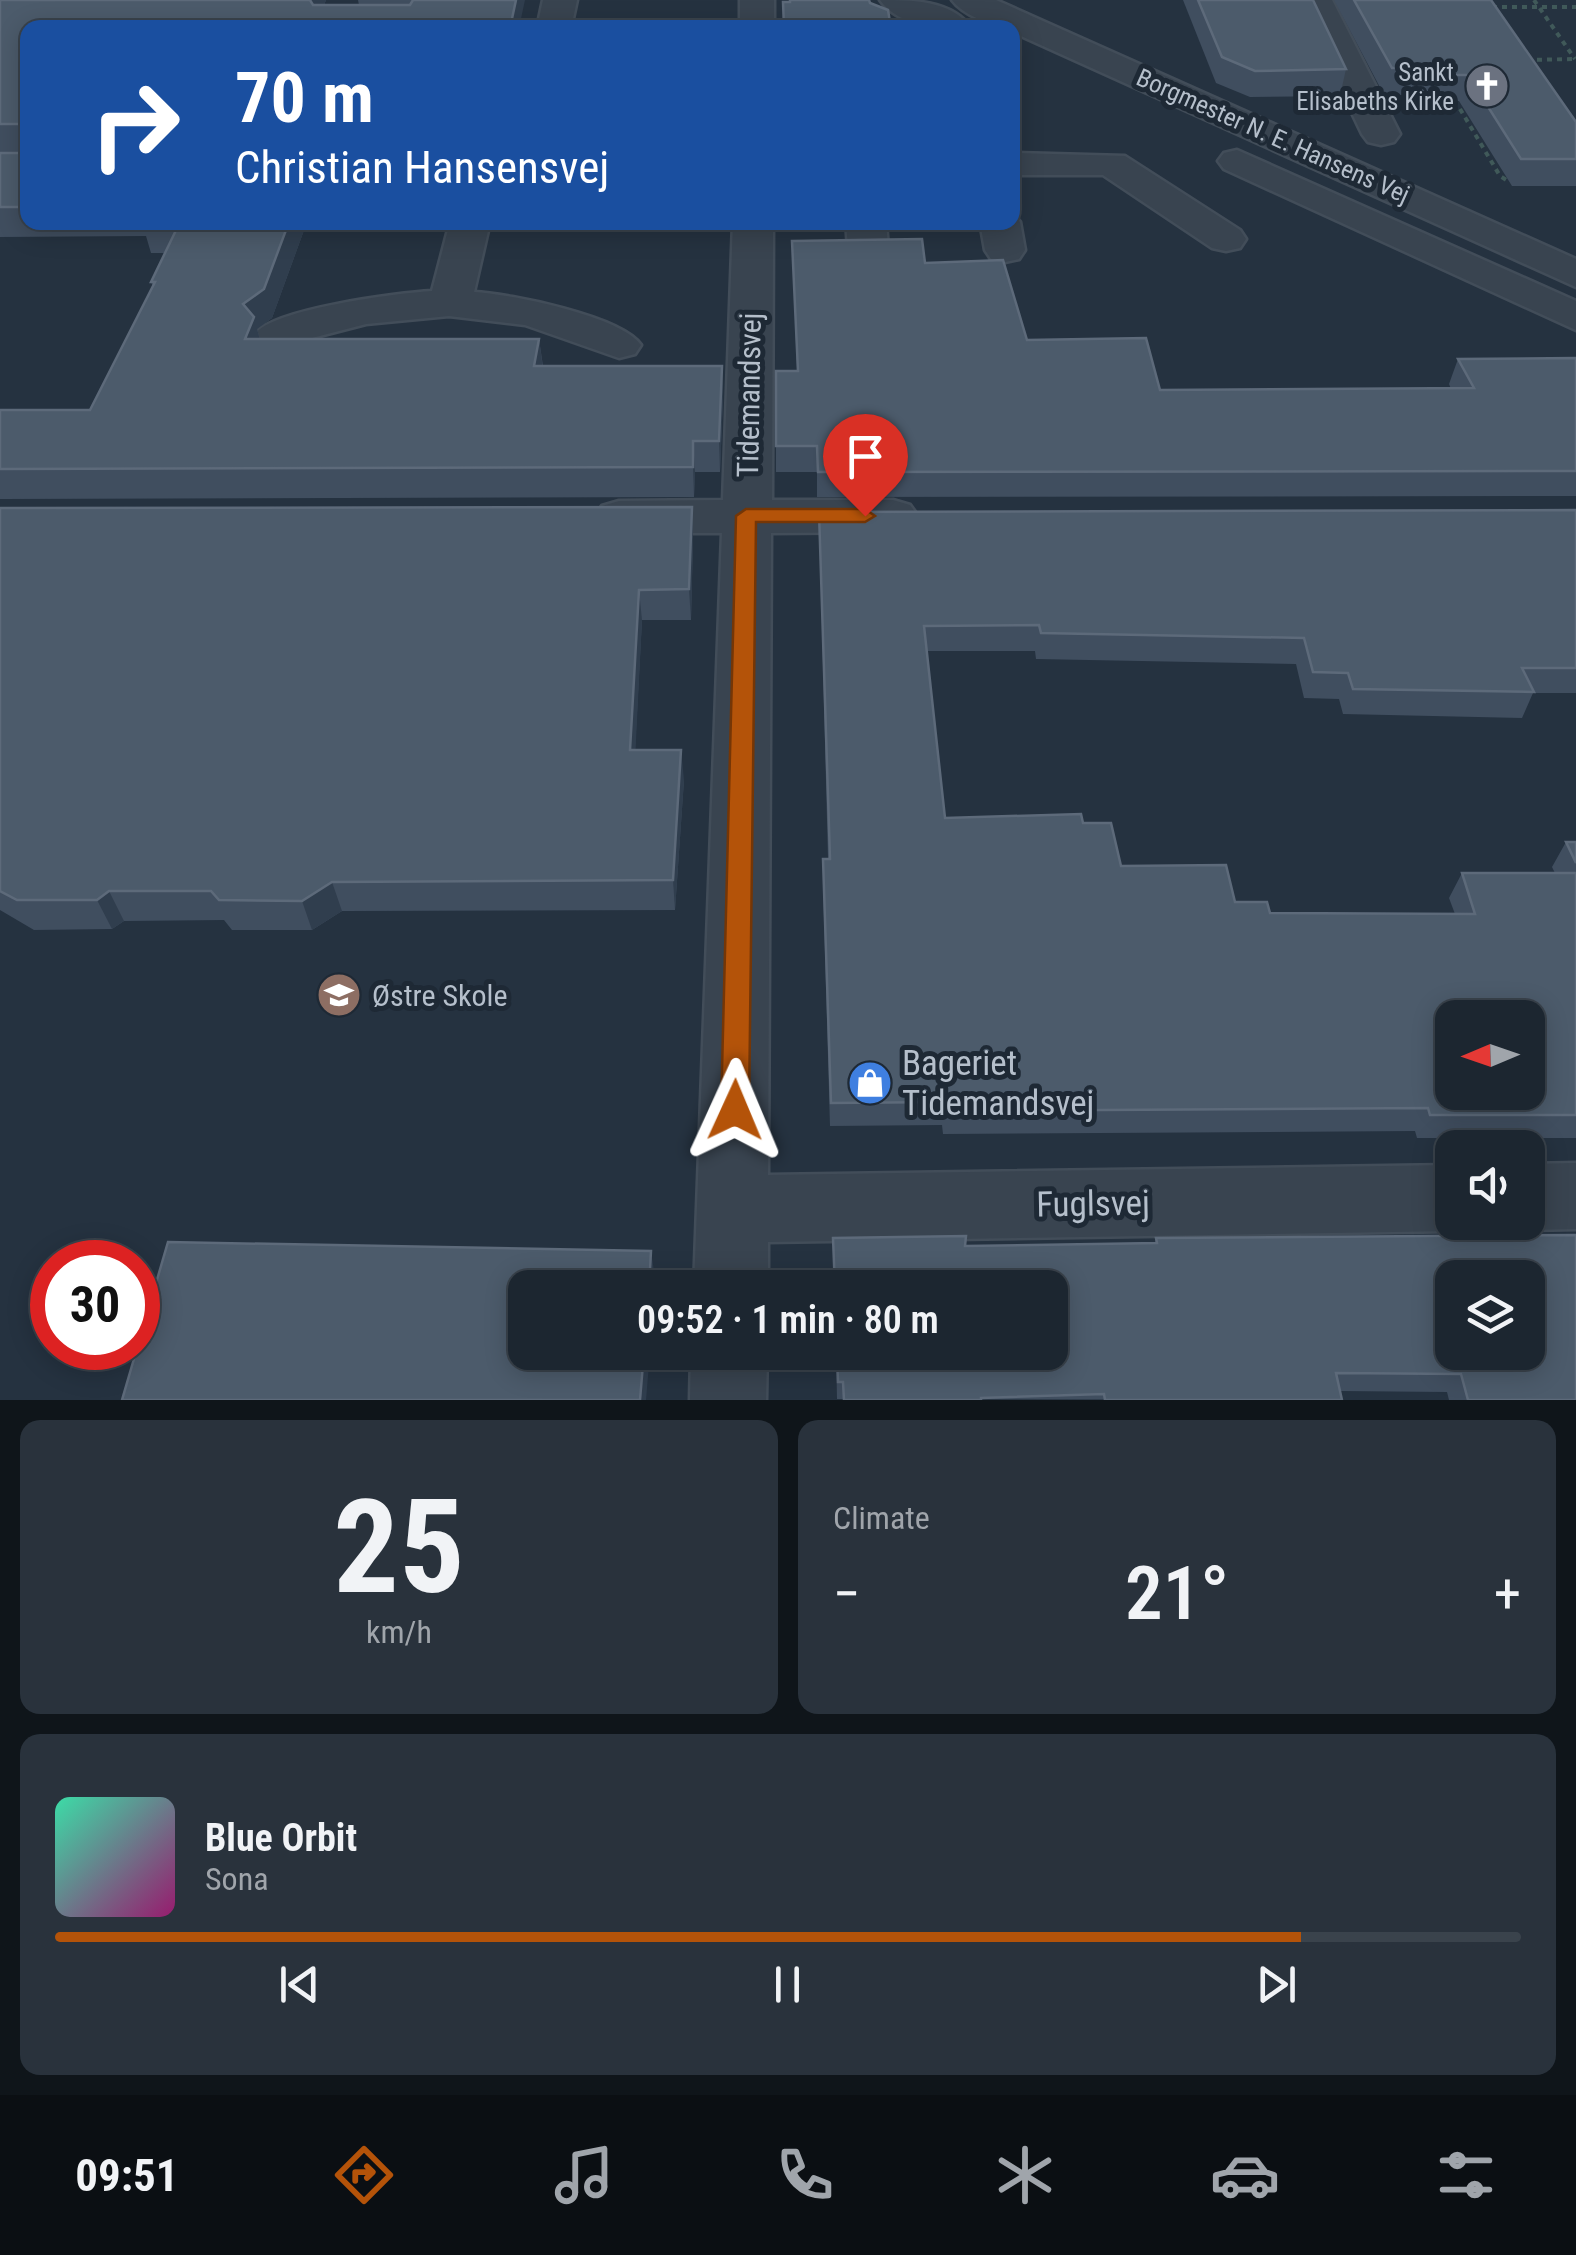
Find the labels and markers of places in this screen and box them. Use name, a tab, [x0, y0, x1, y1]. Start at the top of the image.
place label: Sankt Elisabeths Kirke	[1296, 58, 1454, 116]
church icon: Sankt Elisabeths Kirke	[1464, 63, 1510, 109]
pin	[823, 414, 908, 517]
school or university icon: Østre Skole	[316, 972, 362, 1018]
place label: Østre Skole	[372, 978, 507, 1013]
place label: Bageriet Tidemandsvej	[902, 1043, 1094, 1124]
shop icon: Bageriet Tidemandsvej	[847, 1060, 893, 1106]

